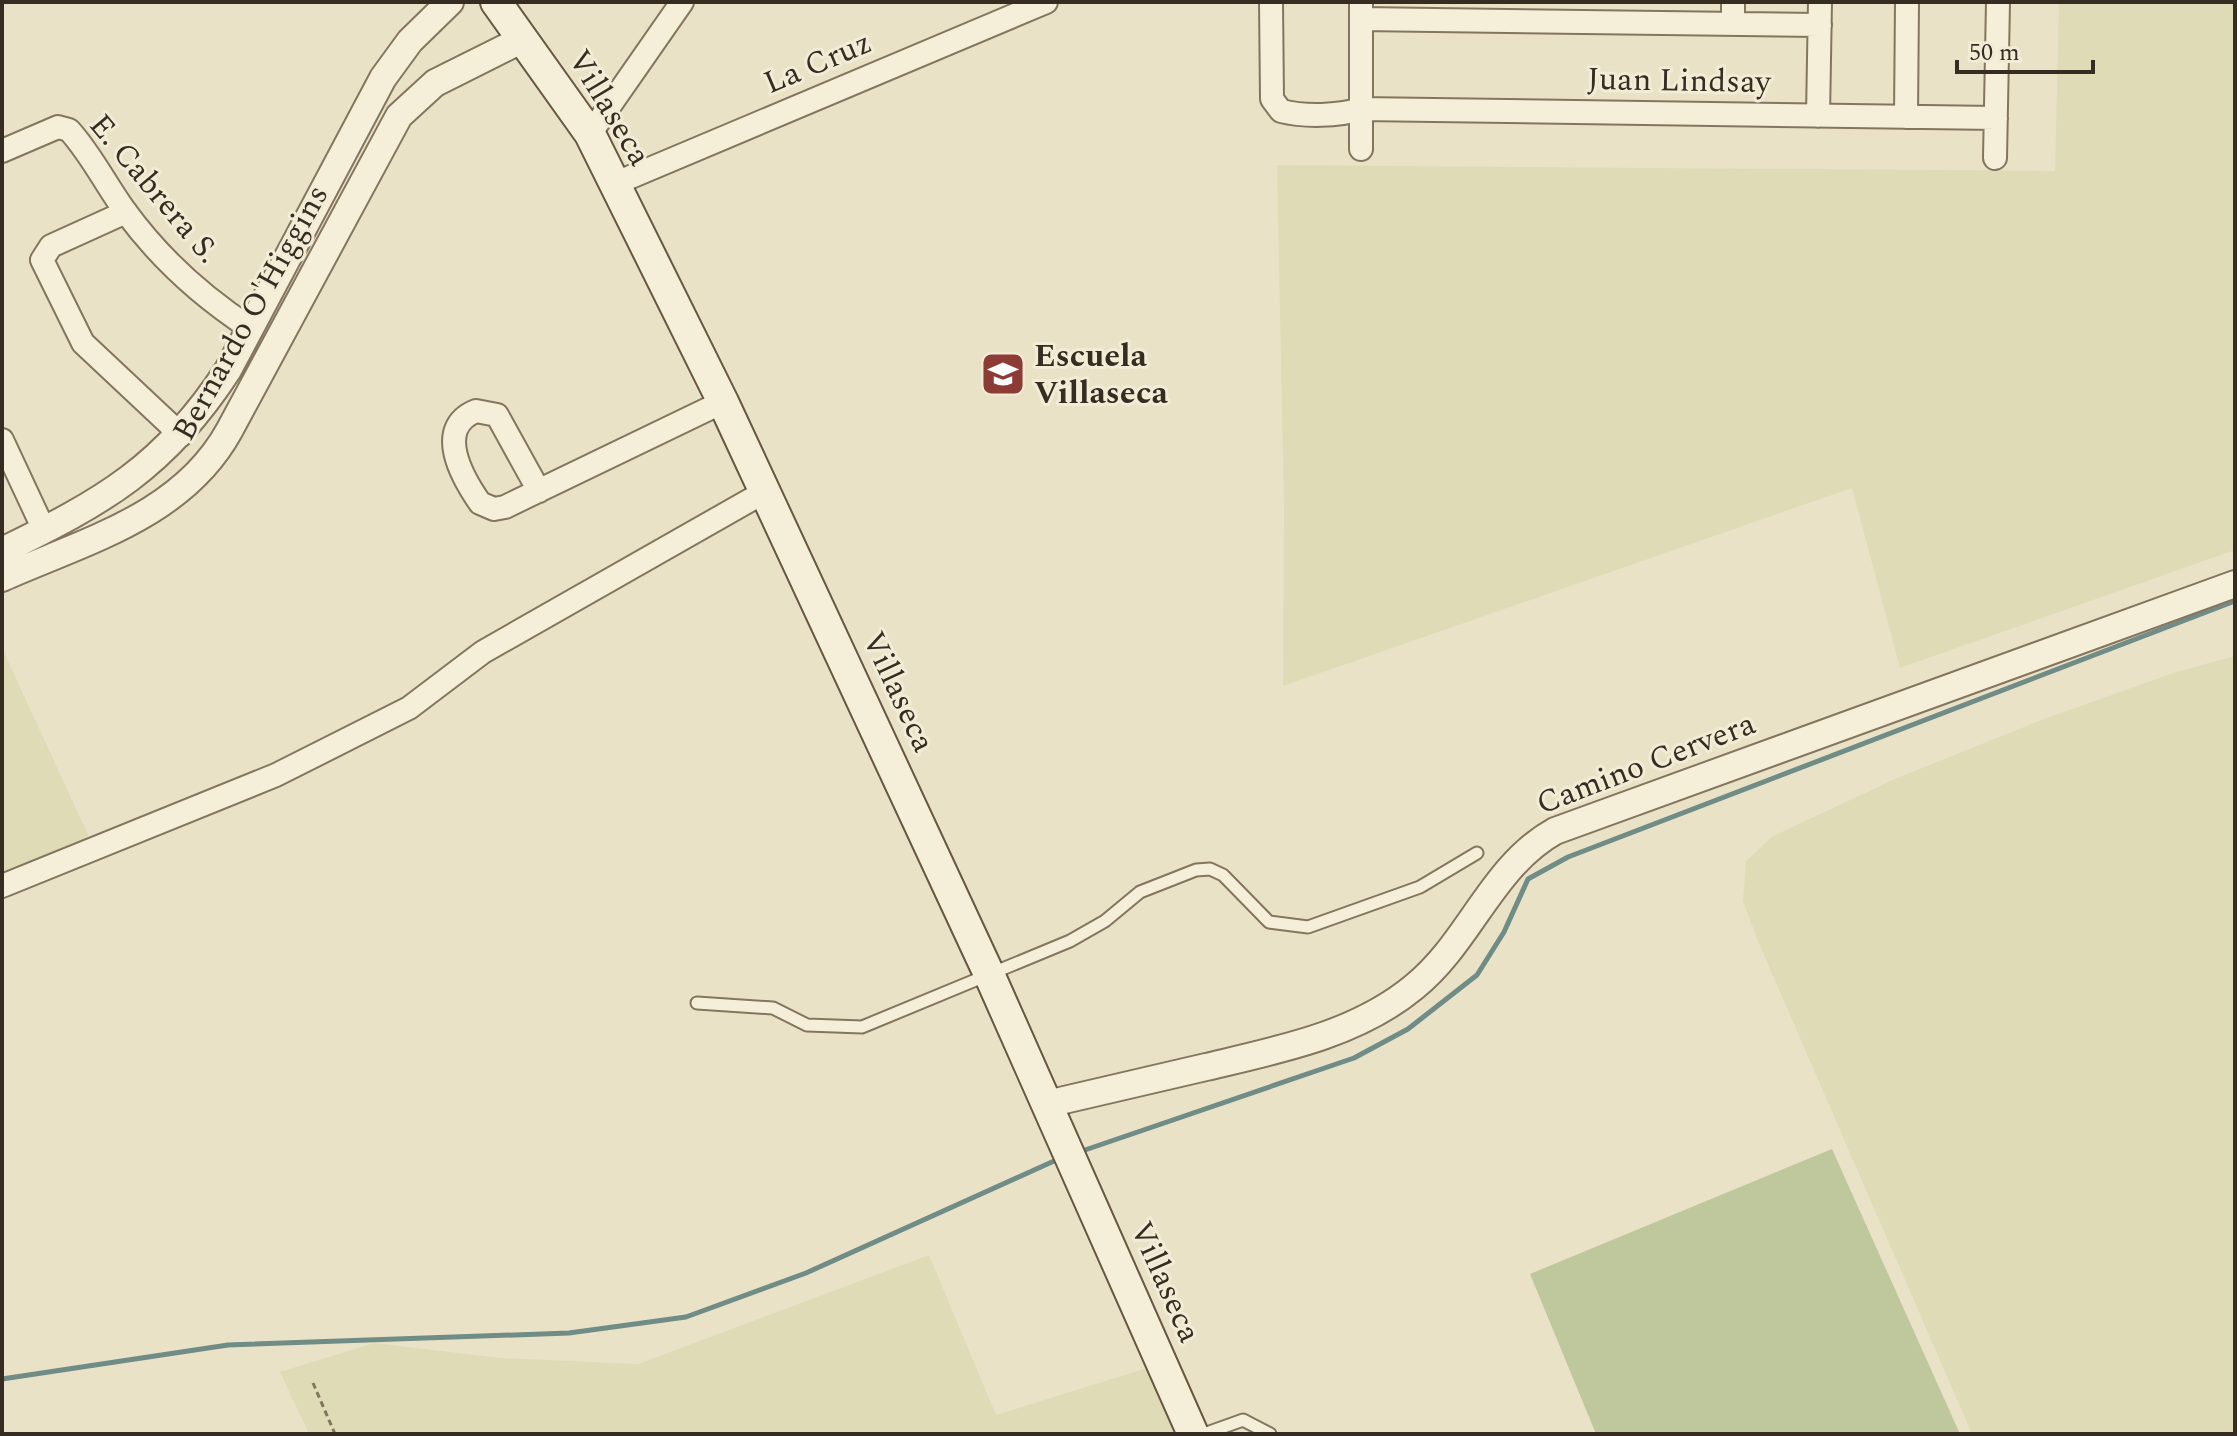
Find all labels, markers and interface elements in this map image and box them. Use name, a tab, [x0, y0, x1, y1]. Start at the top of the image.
street label: La Cruz	[756, 18, 880, 108]
scale bar	[1957, 24, 2093, 74]
text: 50 m	[1969, 35, 2020, 71]
street label: Villaseca	[555, 40, 663, 176]
street label: Juan Lindsay	[1587, 55, 1773, 107]
street label: E. Cabrera S.	[76, 103, 232, 275]
street label: Bernardo O'Higgins	[160, 176, 342, 450]
place label: Escuela Villaseca	[1034, 332, 1169, 418]
school or university icon: Escuela Villaseca	[979, 350, 1027, 398]
street label: Villaseca	[849, 623, 947, 761]
street label: Camino Cervera	[1529, 700, 1763, 828]
street label: Villaseca	[1116, 1213, 1214, 1351]

